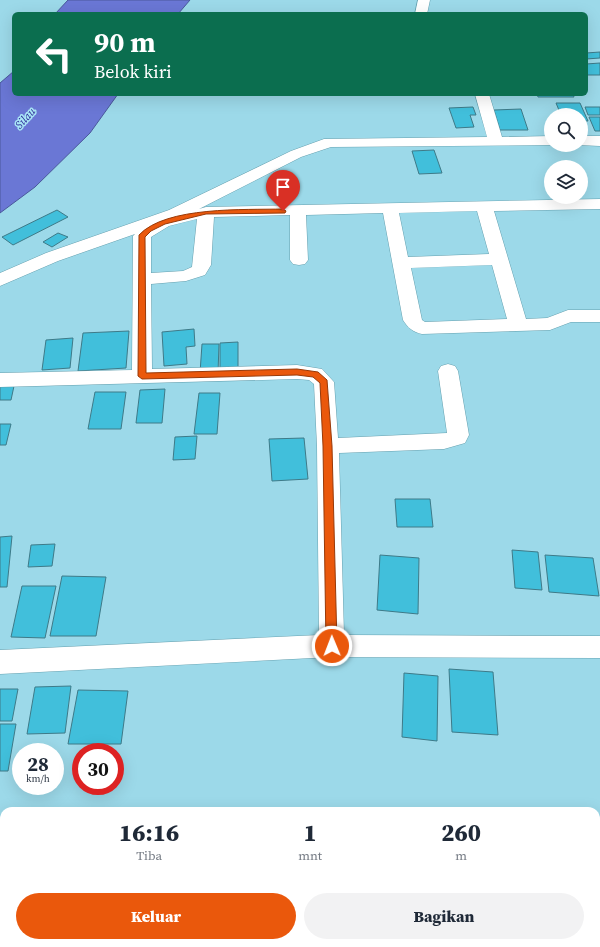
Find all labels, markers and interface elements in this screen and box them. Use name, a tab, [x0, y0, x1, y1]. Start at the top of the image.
text: 90 m	[94, 23, 156, 61]
icon: left	[28, 28, 80, 80]
text: Belok kiri	[94, 59, 172, 84]
water label: Silau	[12, 104, 39, 132]
map controls	[544, 108, 588, 204]
button: search	[544, 108, 588, 152]
button: layers	[544, 160, 588, 204]
pin	[266, 170, 300, 211]
icon: arrive	[272, 176, 294, 198]
position arrow	[311, 625, 353, 667]
speed limit sign: 30	[72, 743, 124, 795]
text: 28	[27, 750, 49, 778]
text: km/h	[26, 772, 50, 785]
text: 16:16	[119, 816, 179, 849]
text: 1	[304, 816, 317, 849]
text: 260	[441, 816, 481, 849]
text: Tiba	[136, 847, 162, 864]
text: mnt	[298, 847, 322, 864]
text: m	[455, 847, 467, 864]
button: Keluar	[16, 893, 296, 939]
button: Bagikan	[304, 893, 584, 939]

